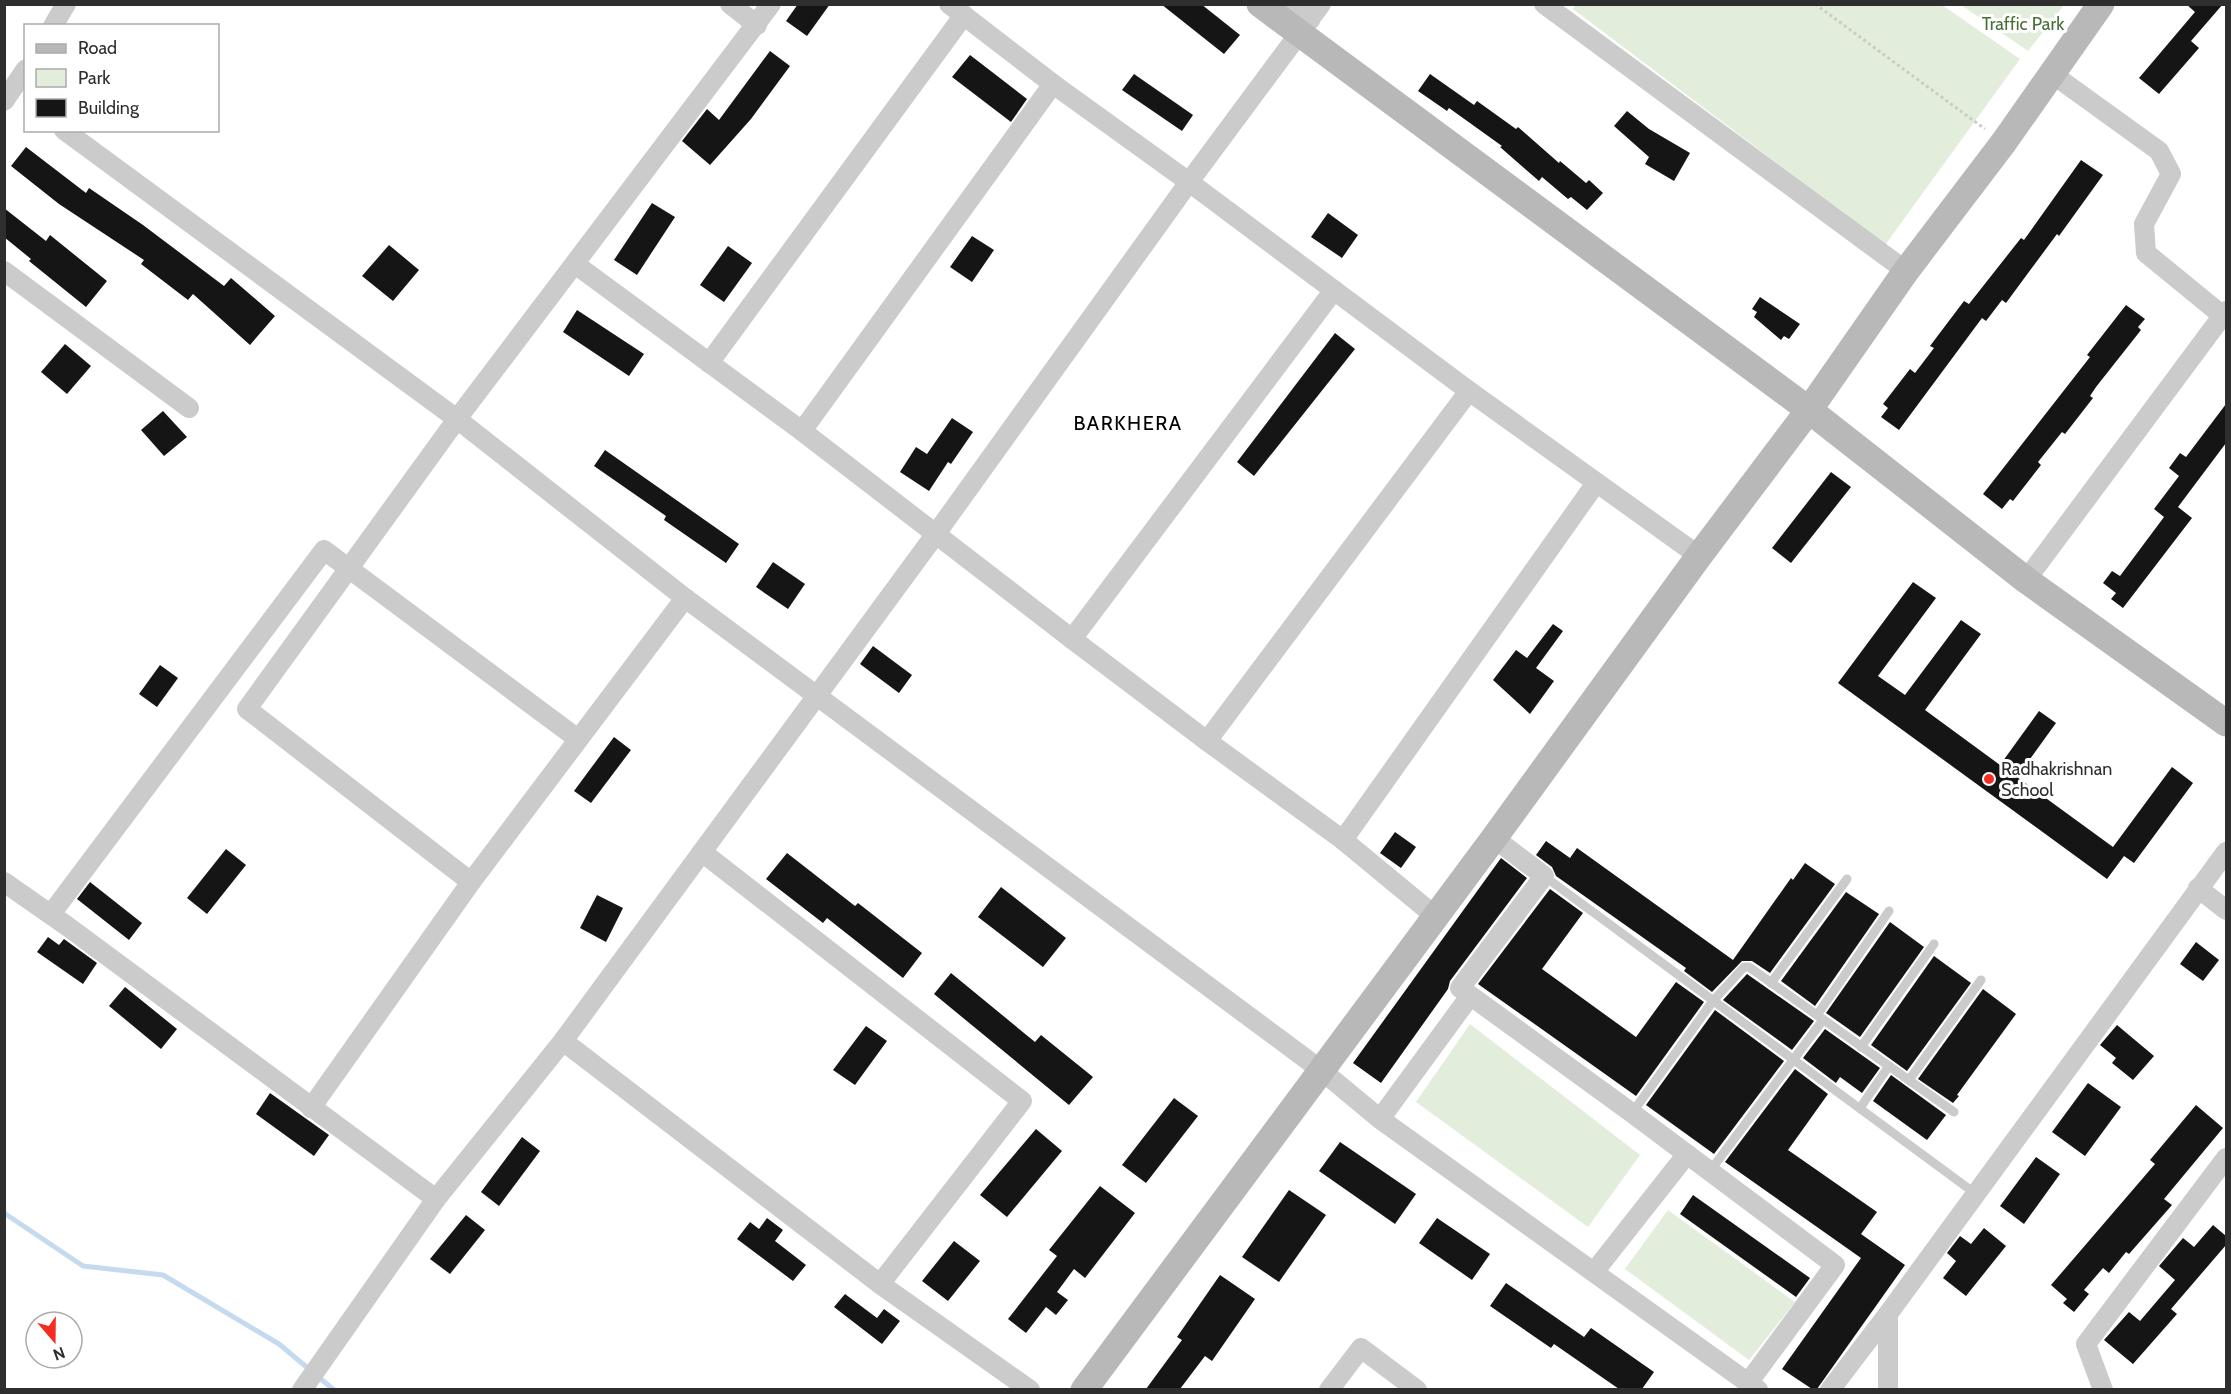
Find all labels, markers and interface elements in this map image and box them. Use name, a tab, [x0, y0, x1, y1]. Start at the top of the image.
park label: Traffic Park	[1982, 13, 2065, 35]
legend	[24, 24, 219, 132]
text: Road	[78, 37, 117, 59]
text: Park	[78, 67, 111, 89]
text: Building	[78, 97, 140, 119]
district label: BARKHERA	[1073, 411, 1183, 435]
place label: Radhakrishnan School	[2001, 758, 2112, 801]
marker: Radhakrishnan School	[1982, 772, 1996, 786]
north arrow	[24, 1310, 84, 1370]
text: N	[50, 1343, 68, 1364]

